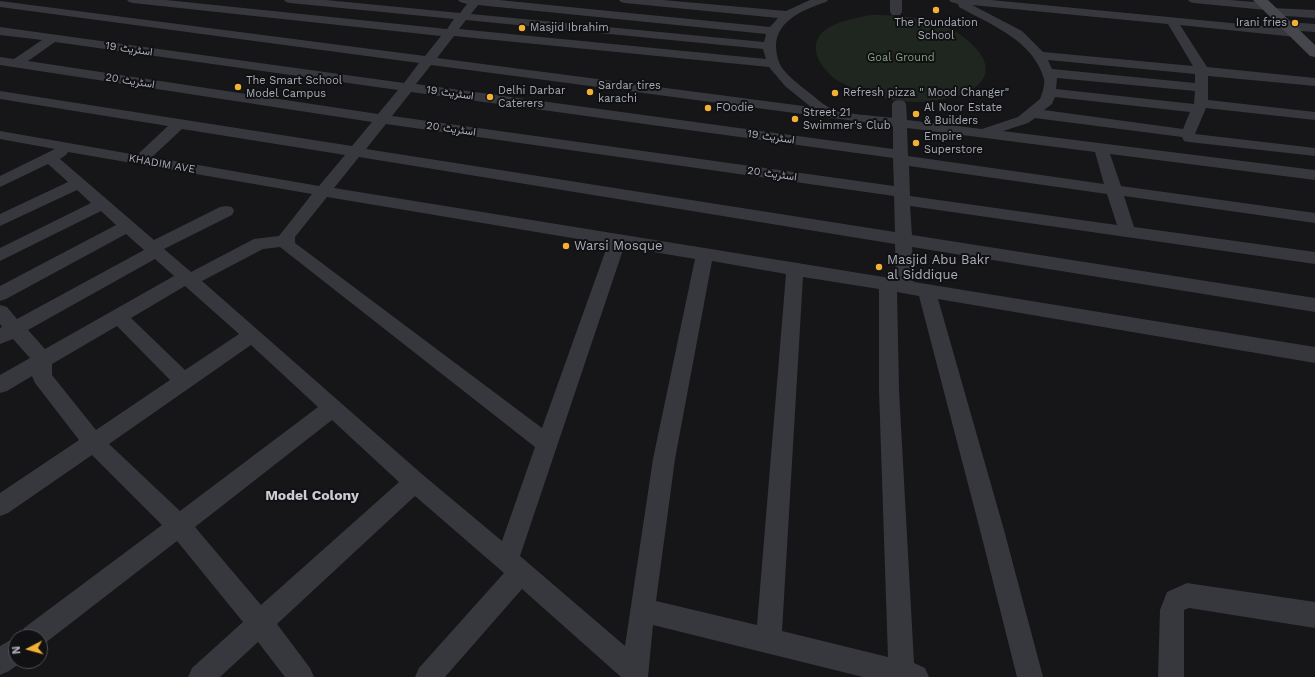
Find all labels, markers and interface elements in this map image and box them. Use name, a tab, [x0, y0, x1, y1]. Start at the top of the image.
marker: The Foundation School	[931, 5, 941, 15]
place label: The Foundation School	[894, 16, 978, 42]
place label: Irani fries	[1236, 16, 1287, 30]
marker: Irani fries	[1290, 18, 1300, 28]
place label: Masjid Ibrahim	[530, 21, 609, 35]
marker: Masjid Ibrahim	[517, 23, 527, 33]
street label: اسٹریٹ 19	[104, 39, 154, 59]
park label: Goal Ground	[867, 51, 935, 65]
street label: اسٹریٹ 20	[104, 71, 156, 91]
place label: The Smart School Model Campus	[246, 74, 342, 100]
place label: Sardar tires karachi	[598, 79, 661, 105]
marker: The Smart School Model Campus	[233, 82, 243, 92]
street label: اسٹریٹ 19	[425, 83, 475, 103]
place label: Delhi Darbar Caterers	[498, 84, 565, 110]
place label: Refresh pizza " Mood Changer"	[843, 86, 1009, 100]
marker: Sardar tires karachi	[585, 87, 595, 97]
marker: Refresh pizza " Mood Changer"	[830, 88, 840, 98]
marker: Delhi Darbar Caterers	[485, 92, 495, 102]
place label: FOodie	[716, 101, 754, 115]
place label: Al Noor Estate & Builders	[924, 101, 1002, 127]
marker: FOodie	[703, 103, 713, 113]
place label: Street 21 Swimmer's Club	[803, 106, 891, 132]
marker: Al Noor Estate & Builders	[911, 109, 921, 119]
marker: Street 21 Swimmer's Club	[790, 114, 800, 124]
street label: اسٹریٹ 20	[425, 119, 477, 139]
street label: اسٹریٹ 19	[746, 127, 796, 147]
place label: Empire Superstore	[924, 130, 983, 156]
marker: Empire Superstore	[911, 138, 921, 148]
street label: KHADIM AVE	[128, 152, 196, 176]
street label: اسٹریٹ 20	[746, 164, 798, 184]
place label: Warsi Mosque	[574, 238, 662, 254]
marker: Warsi Mosque	[561, 241, 571, 251]
place label: Masjid Abu Bakr al Siddique	[887, 252, 989, 283]
marker: Masjid Abu Bakr al Siddique	[874, 262, 884, 272]
district label: Model Colony	[265, 488, 359, 504]
north arrow	[8, 629, 48, 669]
text: N	[10, 645, 23, 655]

